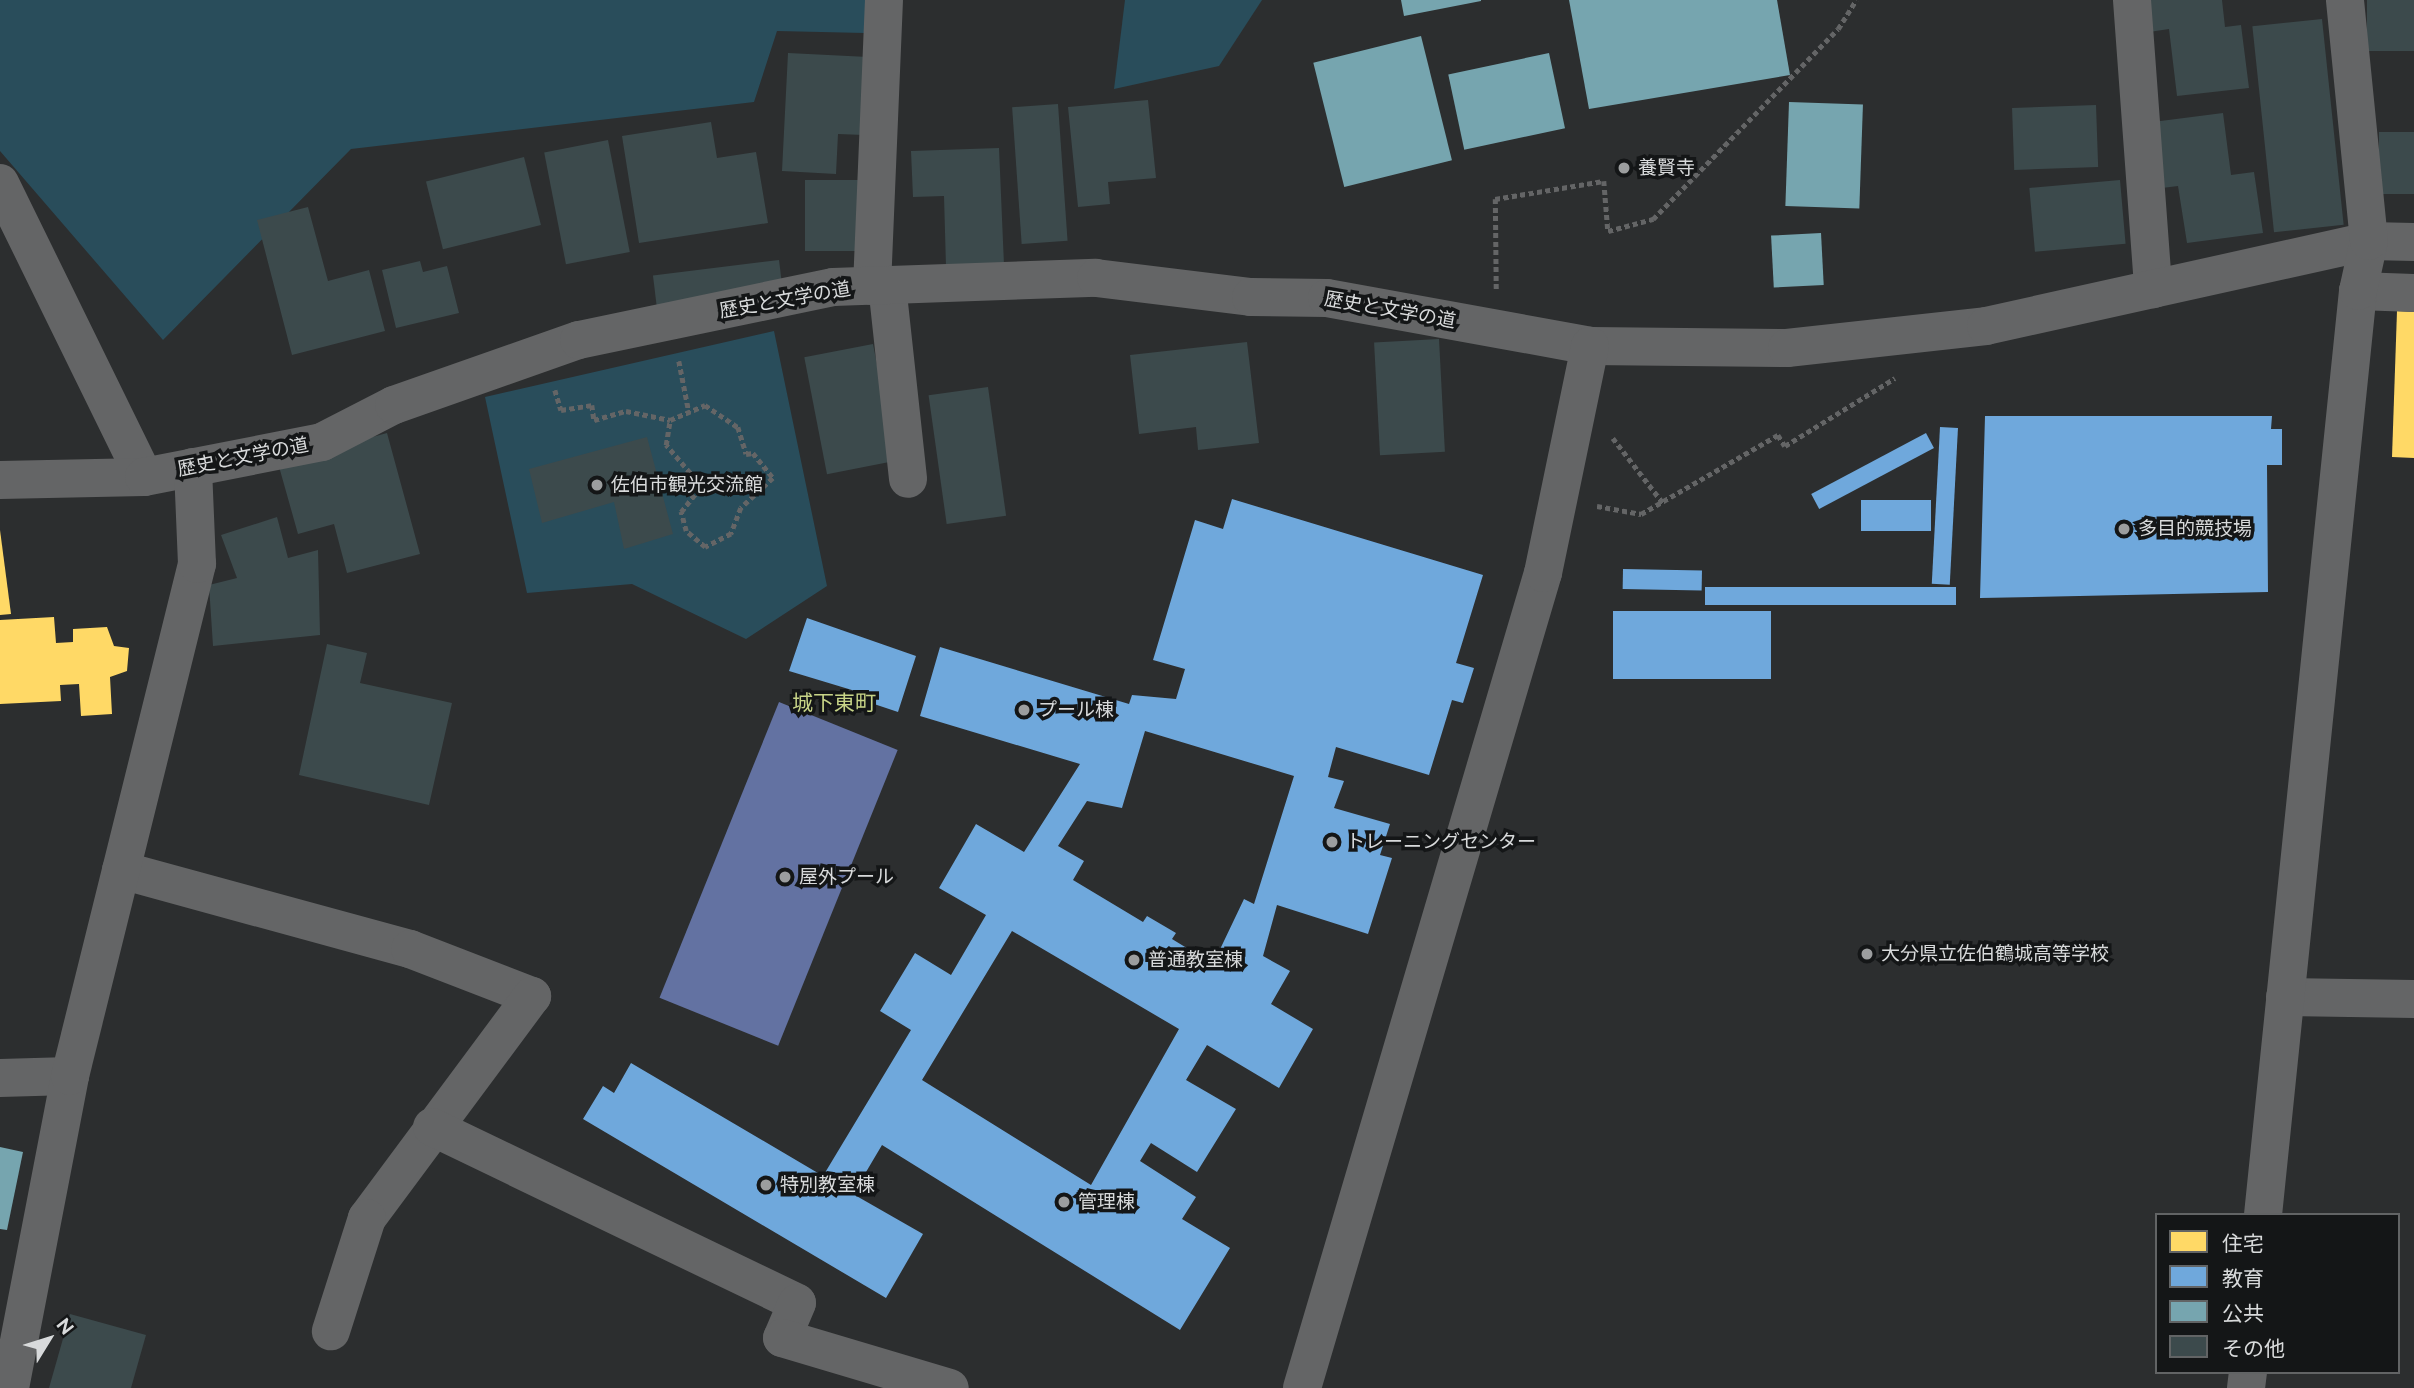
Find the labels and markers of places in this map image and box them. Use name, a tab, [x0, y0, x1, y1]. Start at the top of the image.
place label: 養賢寺	[1638, 157, 1695, 179]
marker: 養賢寺	[1616, 160, 1632, 176]
place label: 佐伯市観光交流館	[611, 474, 763, 496]
marker: 佐伯市観光交流館	[589, 477, 605, 493]
place label: 多目的競技場	[2138, 518, 2252, 540]
marker: 多目的競技場	[2116, 521, 2132, 537]
place label: プール棟	[1038, 699, 1114, 721]
marker: プール棟	[1016, 702, 1032, 718]
place label: トレーニングセンター	[1346, 831, 1536, 853]
marker: トレーニングセンター	[1324, 834, 1340, 850]
place label: 屋外プール	[799, 866, 894, 888]
marker: 屋外プール	[777, 869, 793, 885]
place label: 大分県立佐伯鶴城高等学校	[1881, 943, 2109, 965]
marker: 大分県立佐伯鶴城高等学校	[1859, 946, 1875, 962]
place label: 普通教室棟	[1148, 949, 1243, 971]
marker: 普通教室棟	[1126, 952, 1142, 968]
place label: 特別教室棟	[780, 1174, 875, 1196]
marker: 特別教室棟	[758, 1177, 774, 1193]
place label: 管理棟	[1078, 1191, 1135, 1213]
marker: 管理棟	[1056, 1194, 1072, 1210]

